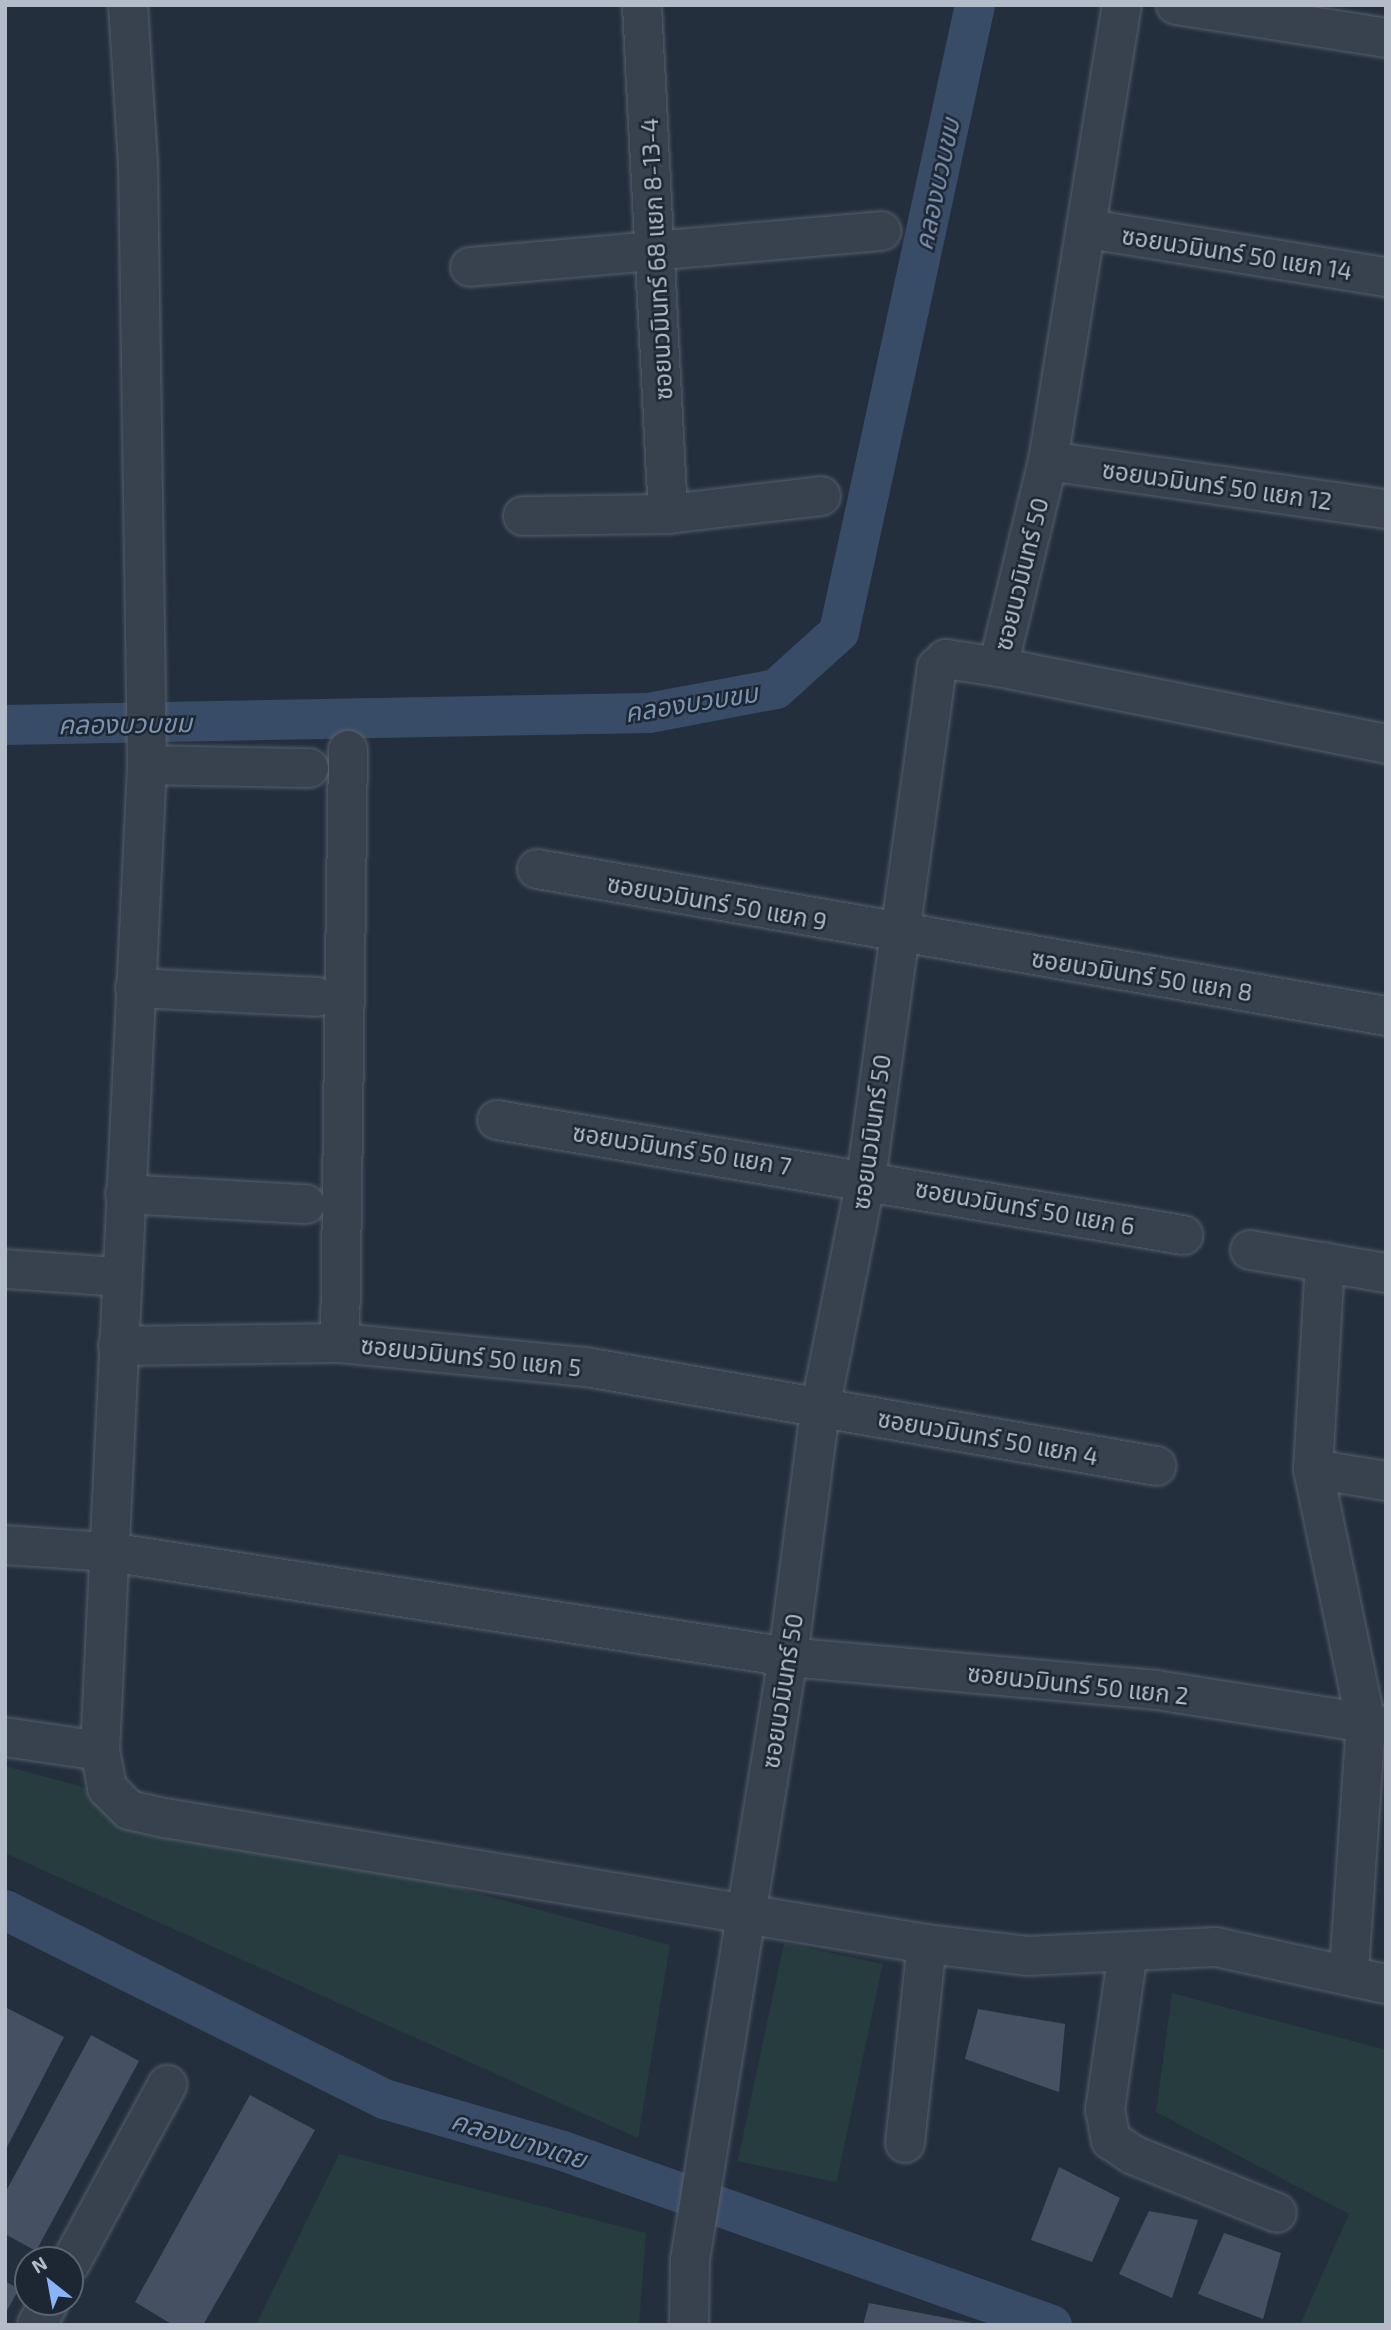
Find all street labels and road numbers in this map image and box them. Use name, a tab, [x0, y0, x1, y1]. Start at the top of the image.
street label: ซอยนวมินทร์ 68 แยก 8-13-4	[634, 117, 678, 401]
street label: ซอยนวมินทร์ 50 แยก 14	[1120, 221, 1354, 285]
street label: ซอยนวมินทร์ 50 แยก 12	[1100, 455, 1334, 515]
street label: ซอยนวมินทร์ 50	[988, 495, 1054, 653]
street label: ซอยนวมินทร์ 50 แยก 9	[605, 869, 829, 935]
street label: ซอยนวมินทร์ 50 แยก 8	[1030, 943, 1254, 1007]
street label: ซอยนวมินทร์ 50	[846, 1053, 896, 1211]
street label: ซอยนวมินทร์ 50 แยก 7	[571, 1117, 793, 1181]
street label: ซอยนวมินทร์ 50 แยก 6	[913, 1174, 1137, 1240]
street label: ซอยนวมินทร์ 50 แยก 5	[359, 1330, 583, 1382]
street label: ซอยนวมินทร์ 50 แยก 4	[876, 1403, 1100, 1471]
street label: ซอยนวมินทร์ 50	[756, 1612, 808, 1770]
street label: ซอยนวมินทร์ 50 แยก 2	[966, 1658, 1190, 1710]

